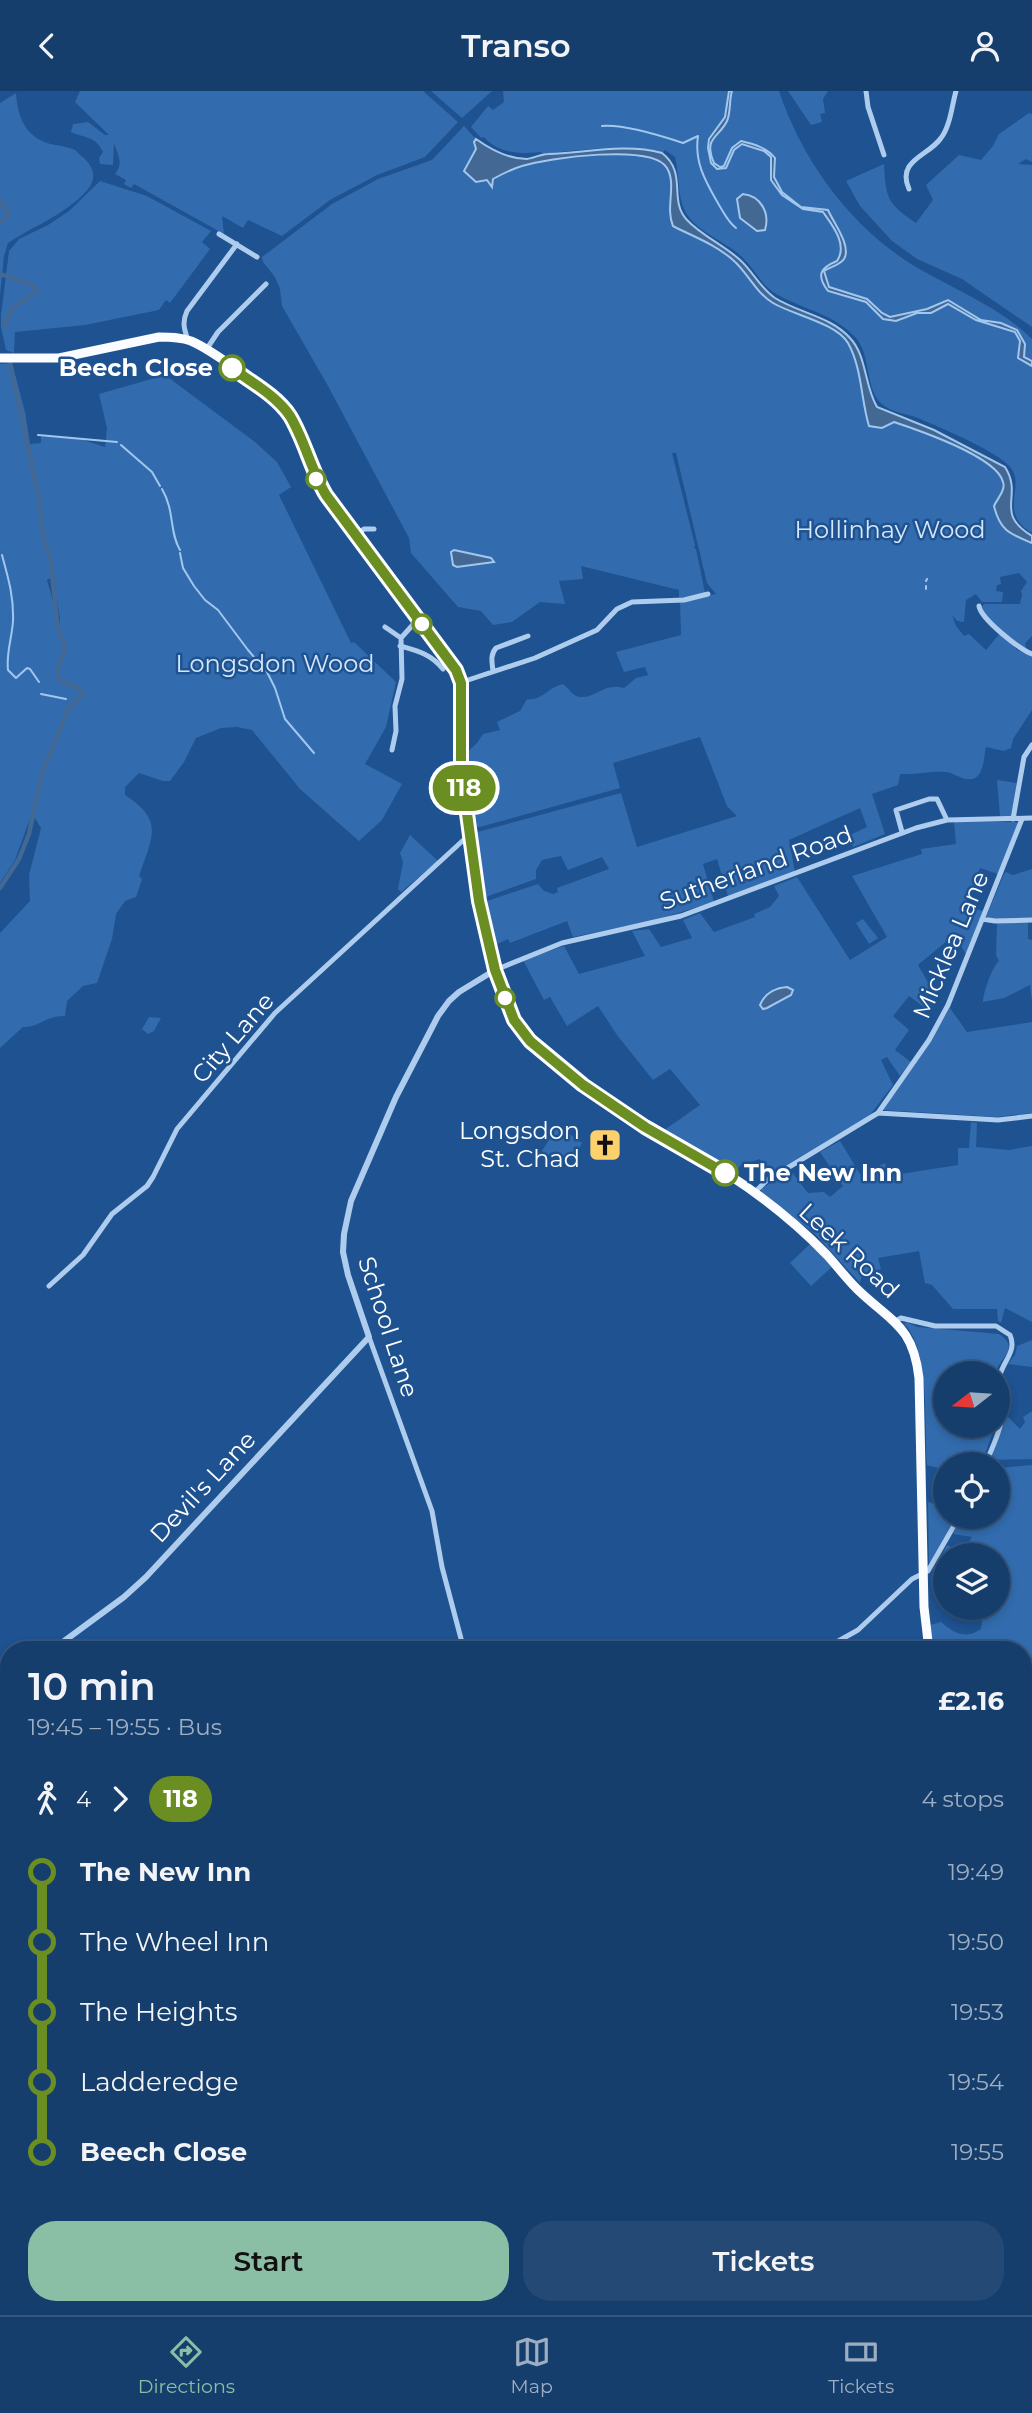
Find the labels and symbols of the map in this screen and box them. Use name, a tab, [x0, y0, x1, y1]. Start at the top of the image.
place label: Beech Close	[59, 353, 213, 382]
marker: Beech Close	[219, 355, 245, 381]
unlabelled marker	[306, 469, 326, 489]
park label: Hollinhay Wood	[794, 515, 986, 544]
unlabelled marker	[412, 614, 432, 634]
park label: Longsdon Wood	[176, 649, 374, 678]
line badge: 118	[424, 765, 504, 811]
street label: Sutherland Road	[656, 819, 856, 916]
street label: Micklea Lane	[906, 867, 995, 1023]
street label: City Lane	[185, 986, 280, 1089]
unlabelled marker	[495, 988, 515, 1008]
place label: Longsdon St. Chad	[459, 1116, 580, 1173]
church icon: Longsdon St. Chad	[586, 1126, 624, 1164]
place label: The New Inn	[744, 1158, 902, 1187]
marker: The New Inn	[712, 1160, 738, 1186]
street label: Leek Road	[793, 1197, 905, 1304]
street label: School Lane	[352, 1253, 425, 1401]
north arrow	[933, 1361, 1010, 1439]
street label: Devil's Lane	[144, 1425, 262, 1548]

